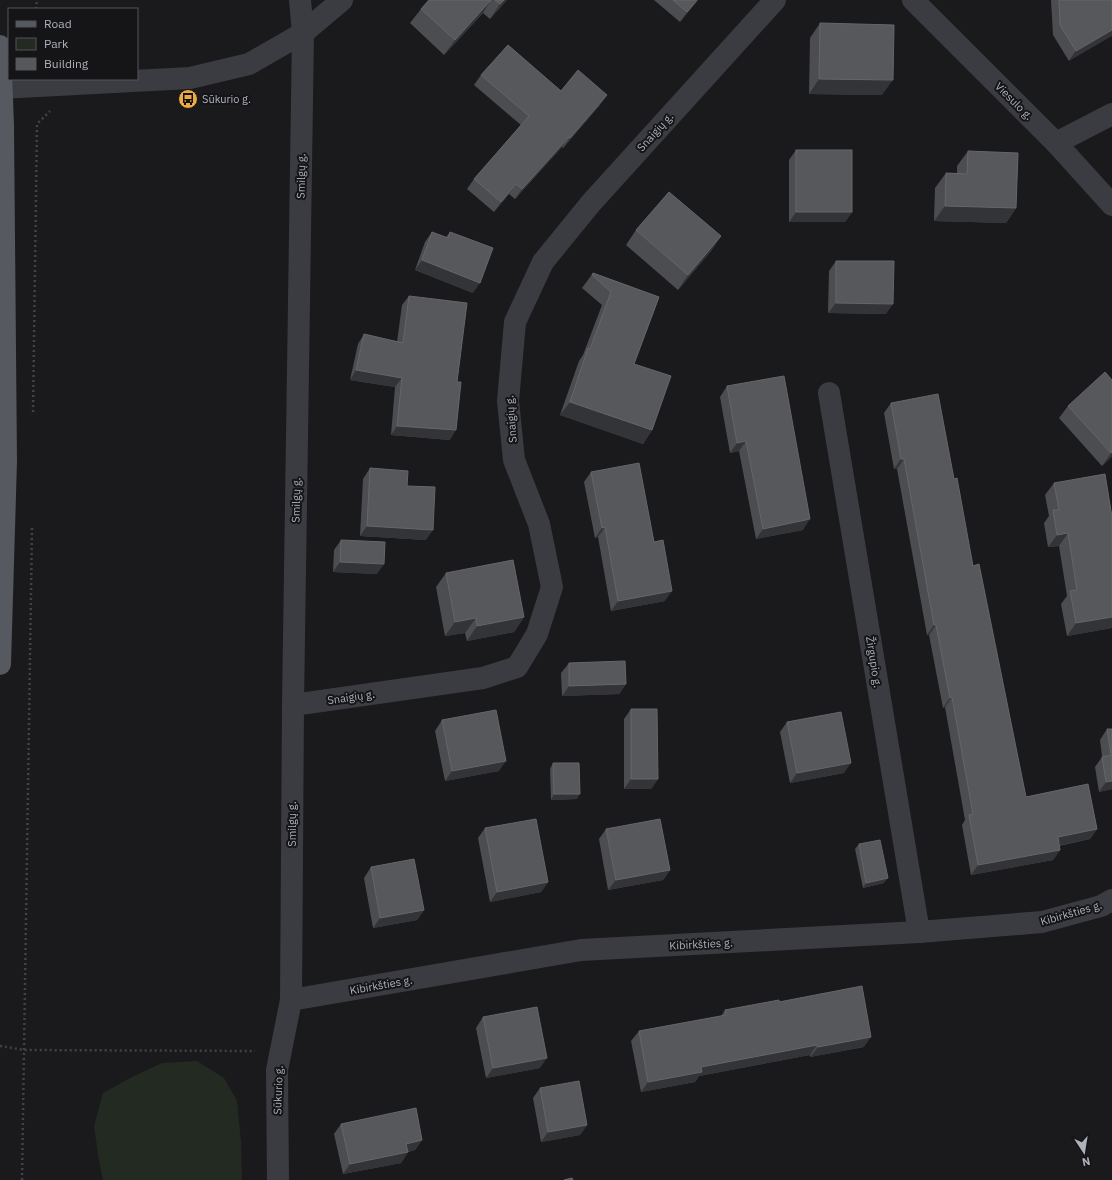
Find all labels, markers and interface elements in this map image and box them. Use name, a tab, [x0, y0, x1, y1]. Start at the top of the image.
legend	[8, 8, 138, 80]
text: Road	[44, 16, 72, 31]
text: Park	[44, 36, 69, 51]
text: Building	[44, 56, 89, 71]
street label: Viesulo g.	[992, 79, 1036, 123]
bus stop icon: Sūkurio g.	[177, 88, 199, 110]
place label: Sūkurio g.	[202, 92, 251, 106]
street label: Snaigių g.	[634, 110, 676, 154]
street label: Smilgų g.	[294, 153, 308, 199]
street label: Snaigių g.	[502, 395, 520, 443]
street label: Smilgų g.	[289, 477, 303, 523]
street label: Žirgupio g.	[863, 635, 885, 689]
street label: Snaigių g.	[326, 687, 376, 707]
street label: Smilgų g.	[285, 801, 299, 847]
street label: Kibirkšties g.	[1039, 898, 1103, 928]
street label: Kibirkšties g.	[669, 935, 733, 953]
street label: Kibirkšties g.	[349, 973, 413, 997]
street label: Sūkurio g.	[270, 1065, 286, 1115]
north arrow	[1064, 1132, 1104, 1172]
text: N	[1081, 1154, 1091, 1169]

